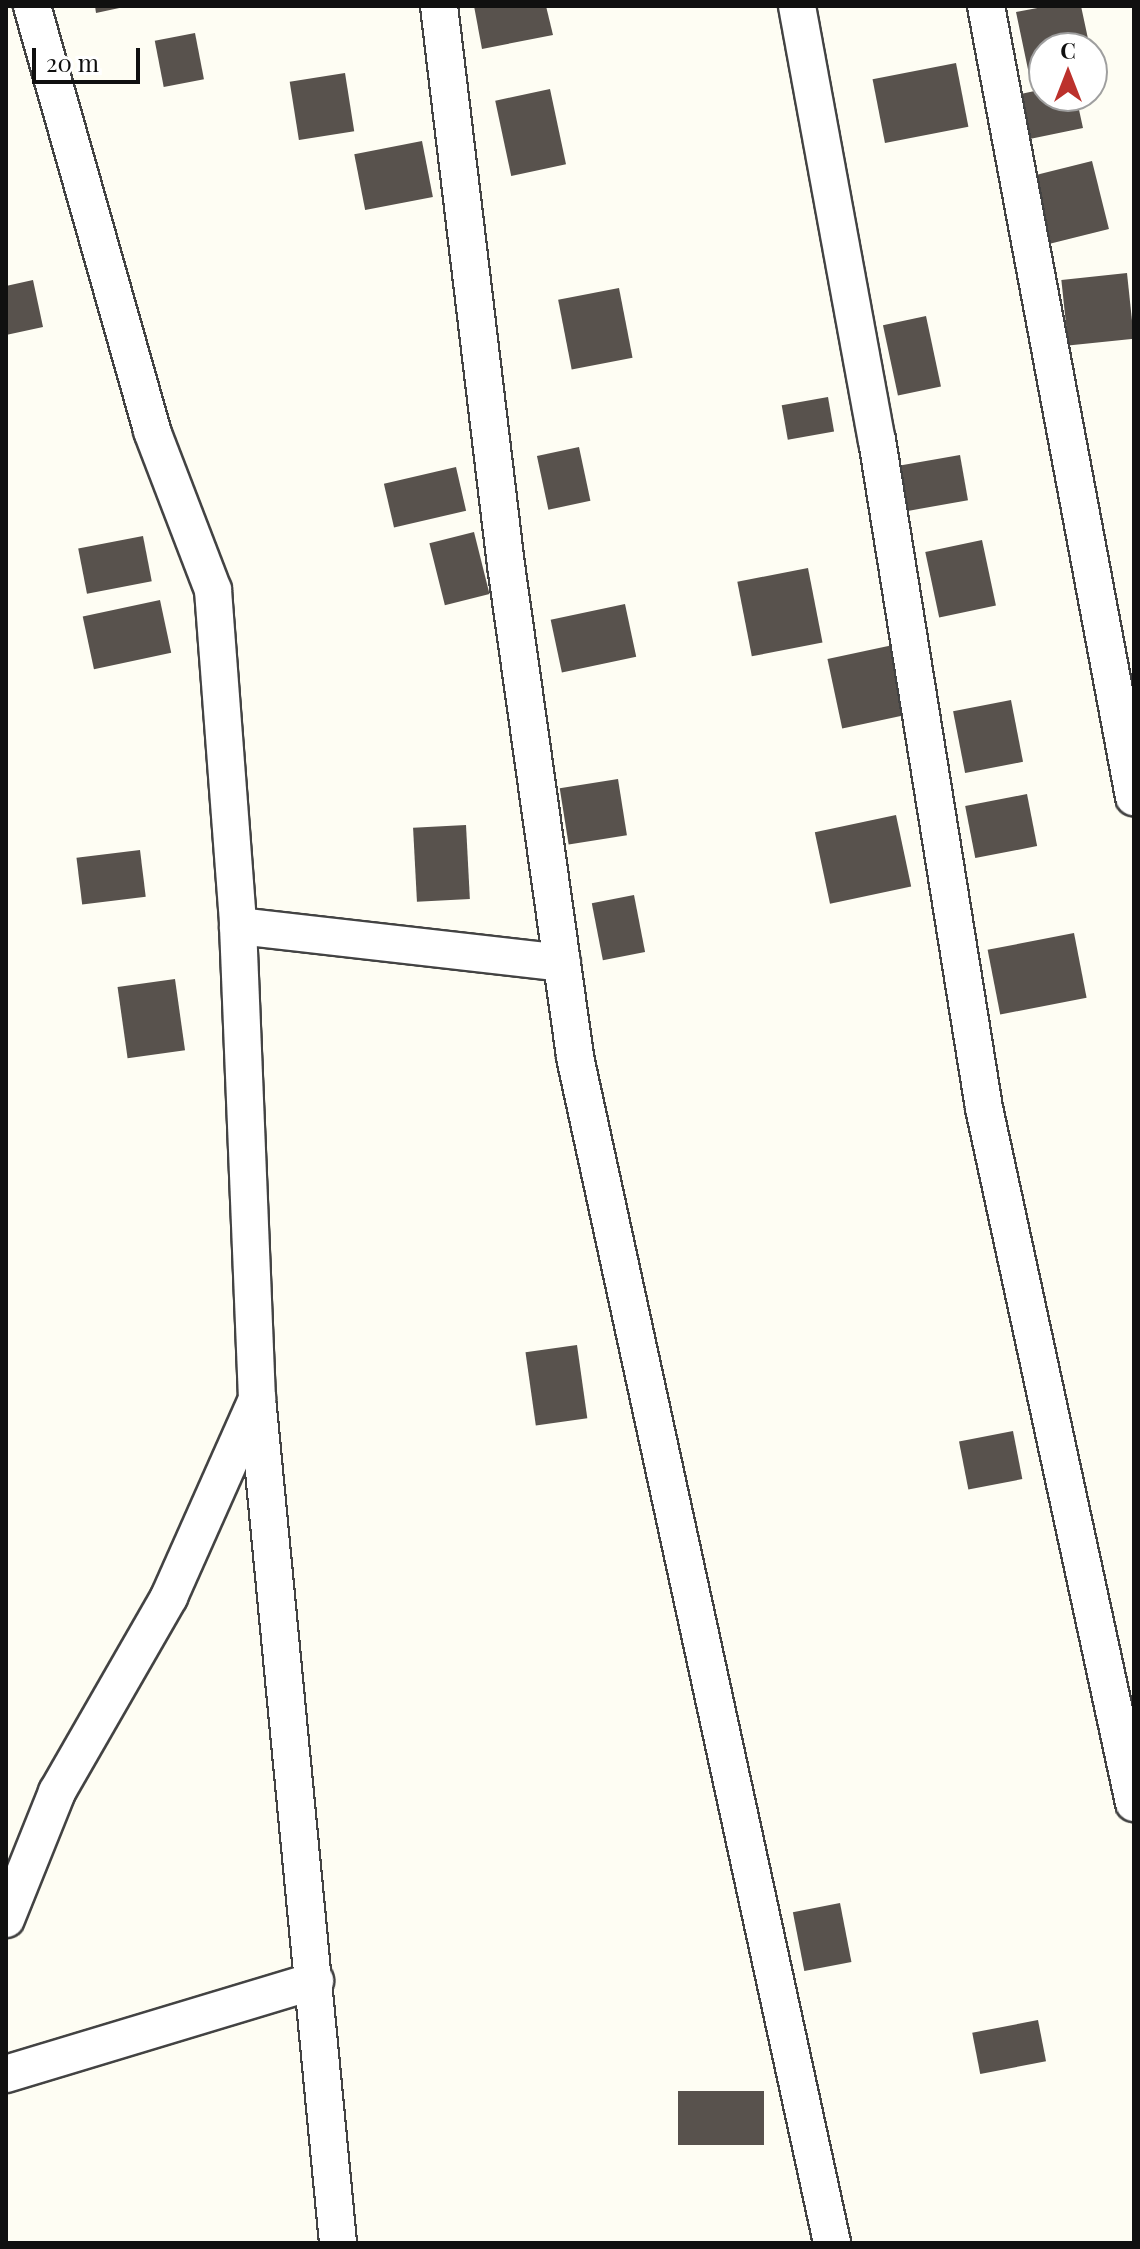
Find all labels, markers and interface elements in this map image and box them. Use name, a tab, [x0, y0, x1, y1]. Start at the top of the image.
scale bar	[36, 32, 144, 82]
north arrow	[1028, 32, 1108, 112]
text: С	[1060, 35, 1076, 65]
text: 20 m	[46, 46, 99, 78]

